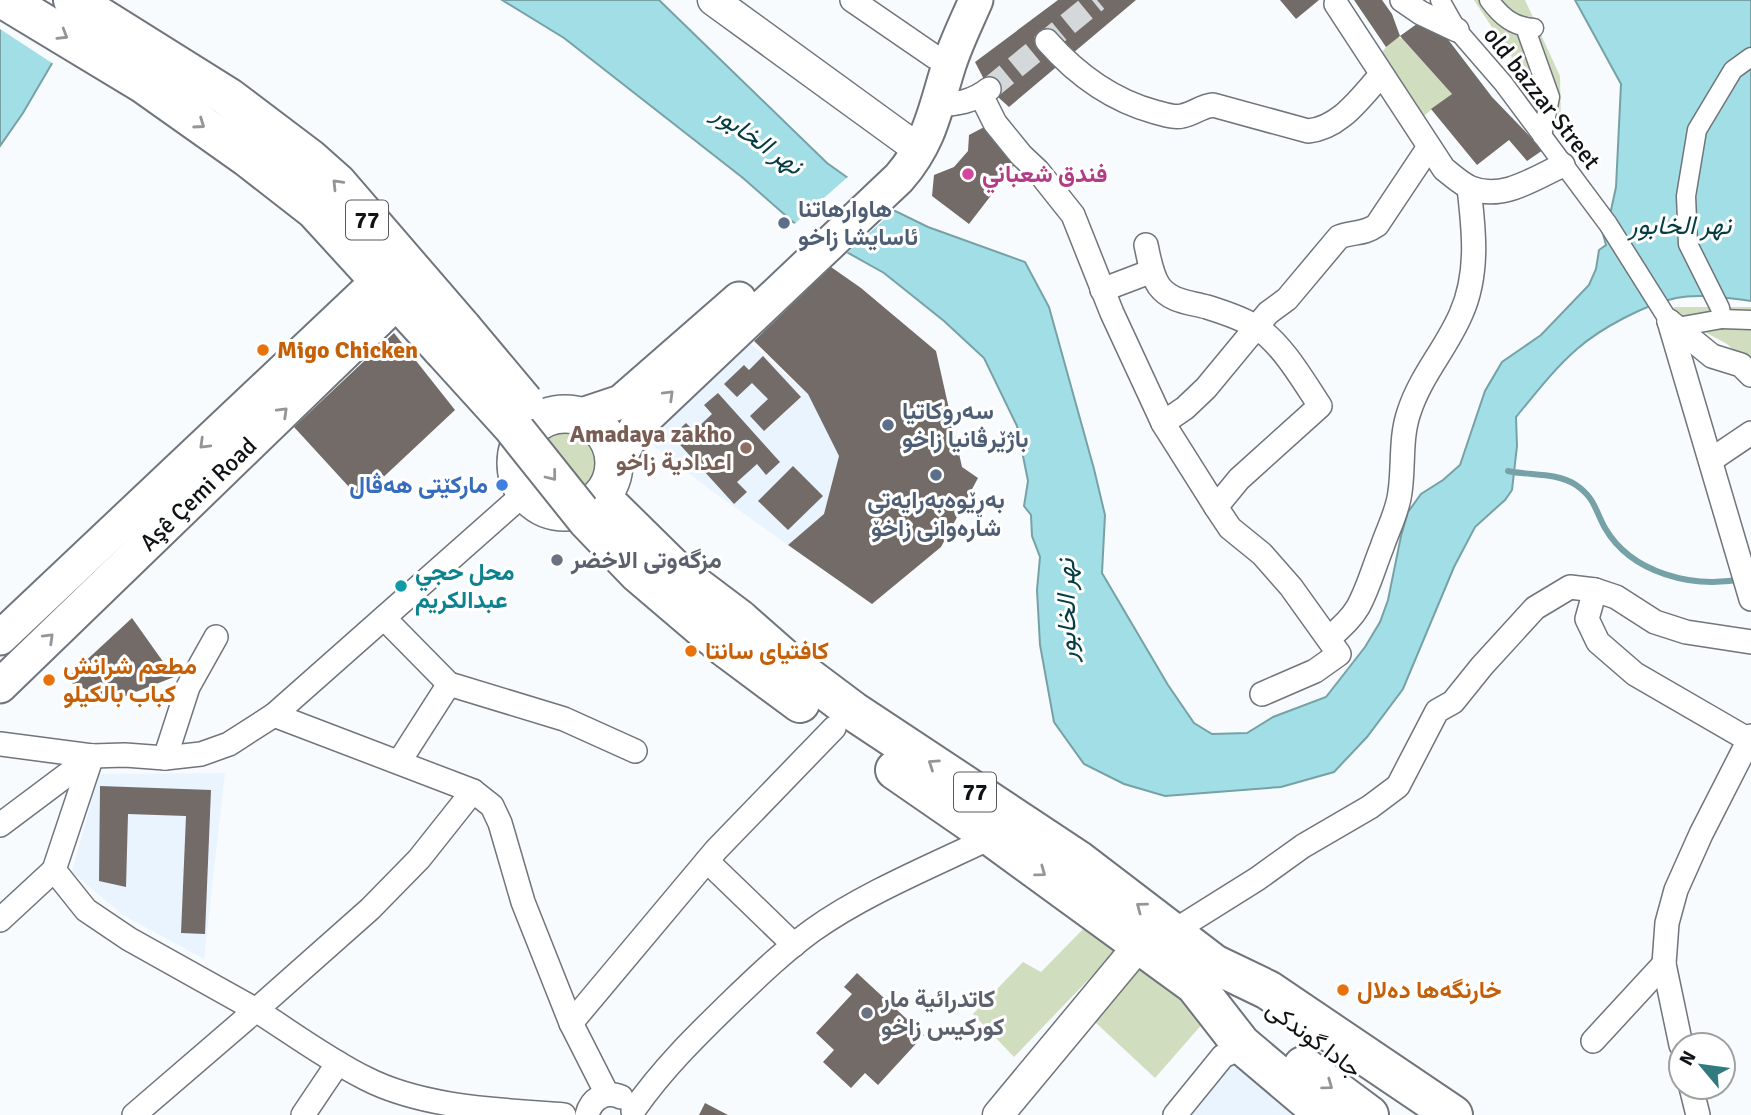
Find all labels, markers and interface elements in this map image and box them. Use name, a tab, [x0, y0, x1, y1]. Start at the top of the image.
street label: old bazzar Street	[1477, 21, 1607, 175]
one-way arrow	[56, 27, 69, 40]
water label: نهر الخابور	[705, 96, 810, 183]
one-way arrow	[192, 116, 205, 128]
place label: فندق شعباني	[982, 159, 1107, 194]
marker: فندق شعباني	[960, 166, 976, 182]
one-way arrow	[332, 179, 345, 192]
place label: هاوارهاتنا ئاسایشا زاخو	[798, 194, 918, 252]
road number: 77	[346, 200, 388, 240]
water label: نهر الخابور	[1627, 210, 1733, 242]
marker: هاوارهاتنا ئاسایشا زاخو	[776, 215, 792, 231]
place label: Migo Chicken	[277, 335, 418, 365]
marker: Migo Chicken	[255, 342, 271, 358]
one-way arrow	[661, 391, 674, 404]
place label: سه‌روكاتيا باژێرڤانيا زاخو	[902, 396, 1029, 454]
one-way arrow	[275, 408, 288, 421]
marker: سه‌روكاتيا باژێرڤانيا زاخو	[880, 417, 896, 433]
place label: Amadaya zakho اعدادية زاخو	[570, 419, 732, 477]
street label: Aşê Çemi Road	[134, 431, 263, 557]
one-way arrow	[199, 435, 212, 448]
marker: Amadaya zakho اعدادية زاخو	[738, 440, 754, 456]
one-way arrow	[544, 467, 556, 480]
marker: بەڕێوەبەرایەتی شارەوانی زاخۆ	[928, 467, 944, 483]
place label: مارکێتی هەڤال	[349, 470, 488, 500]
marker: مارکێتی هەڤال	[494, 477, 510, 493]
place label: بەڕێوەبەرایەتی شارەوانی زاخۆ	[867, 485, 1005, 543]
place label: مزگەوتی الاخضر	[570, 545, 722, 575]
marker: مزگەوتی الاخضر	[549, 552, 565, 568]
place label: محل حجي عبدالكريم	[415, 557, 514, 616]
water label: نهر الخابور	[1050, 557, 1084, 663]
marker: محل حجي عبدالكريم	[393, 578, 409, 594]
one-way arrow	[41, 634, 54, 647]
place label: کافتیای سانتا	[705, 636, 829, 666]
marker: کافتیای سانتا	[683, 643, 699, 659]
place label: مطعم شرانش كباب بالكيلو	[63, 651, 197, 709]
marker: مطعم شرانش كباب بالكيلو	[41, 672, 57, 688]
one-way arrow	[928, 760, 941, 772]
road number: 77	[954, 772, 996, 812]
one-way arrow	[1033, 864, 1046, 877]
one-way arrow	[1136, 902, 1149, 915]
place label: خارنگەها دەلال	[1357, 975, 1502, 1005]
marker: خارنگەها دەلال	[1335, 982, 1351, 998]
place label: كاتدرائية مار كوركيس زاخو	[880, 984, 1005, 1042]
street label: جادا گوندکی	[1260, 993, 1368, 1085]
marker: كاتدرائية مار كوركيس زاخو	[859, 1005, 875, 1021]
north arrow	[1667, 1031, 1737, 1101]
text: N	[1674, 1047, 1702, 1070]
one-way arrow	[1320, 1076, 1333, 1089]

